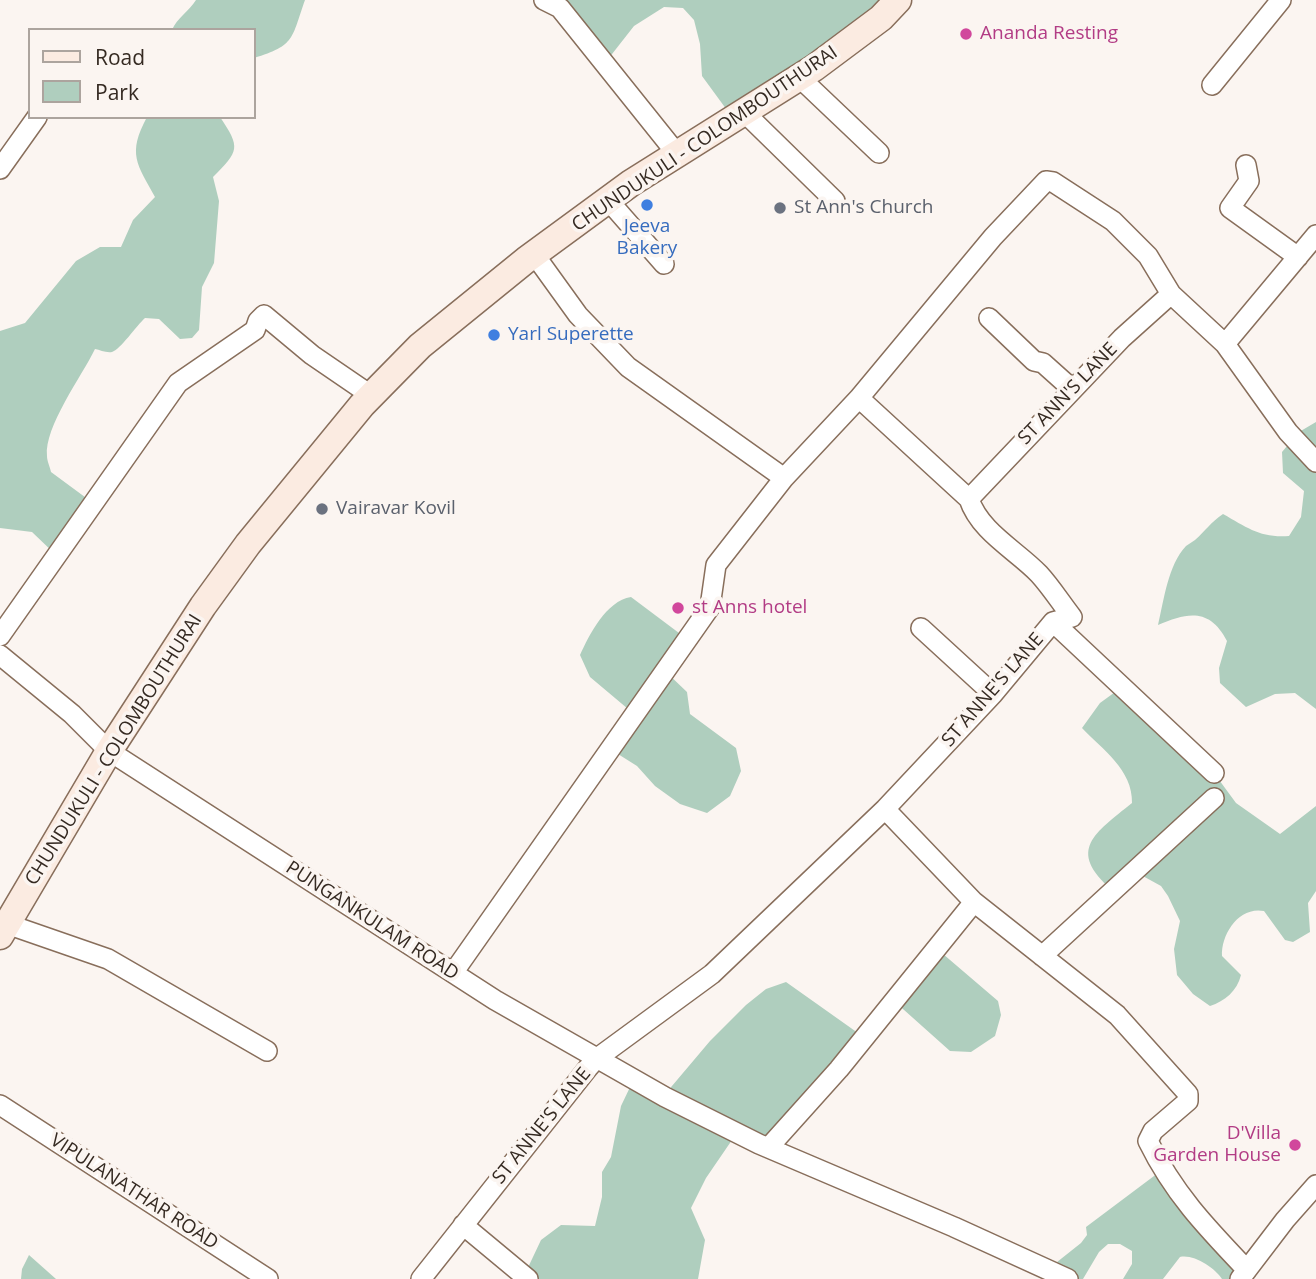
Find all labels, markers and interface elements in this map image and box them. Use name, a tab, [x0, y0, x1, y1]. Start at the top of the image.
place label: Ananda Resting	[980, 23, 1118, 45]
marker: Ananda Resting	[958, 26, 974, 42]
legend	[28, 28, 256, 119]
street label: CHUNDUKULI - COLOMBOUTHURAI	[568, 41, 842, 237]
text: Road	[95, 43, 145, 71]
text: Park	[95, 78, 139, 106]
marker: Jeeva Bakery	[639, 197, 655, 213]
place label: St Ann's Church	[794, 197, 933, 219]
marker: St Ann's Church	[772, 200, 788, 216]
place label: Jeeva Bakery	[617, 216, 677, 260]
place label: Yarl Superette	[508, 324, 634, 346]
marker: Yarl Superette	[486, 327, 502, 343]
street label: ST ANN'S LANE	[1014, 338, 1122, 450]
place label: Vairavar Kovil	[336, 498, 456, 520]
marker: Vairavar Kovil	[314, 501, 330, 517]
place label: st Anns hotel	[692, 597, 807, 619]
marker: st Anns hotel	[670, 600, 686, 616]
street label: CHUNDUKULI - COLOMBOUTHURAI	[21, 610, 207, 890]
street label: ST ANNE'S LANE	[937, 628, 1049, 752]
street label: PUNGANKULAM ROAD	[281, 857, 463, 985]
street label: ST ANNE'S LANE	[488, 1063, 596, 1189]
place label: D'Villa Garden House	[1153, 1123, 1281, 1167]
street label: VIPULANATHAR ROAD	[46, 1129, 222, 1255]
marker: D'Villa Garden House	[1287, 1137, 1303, 1153]

